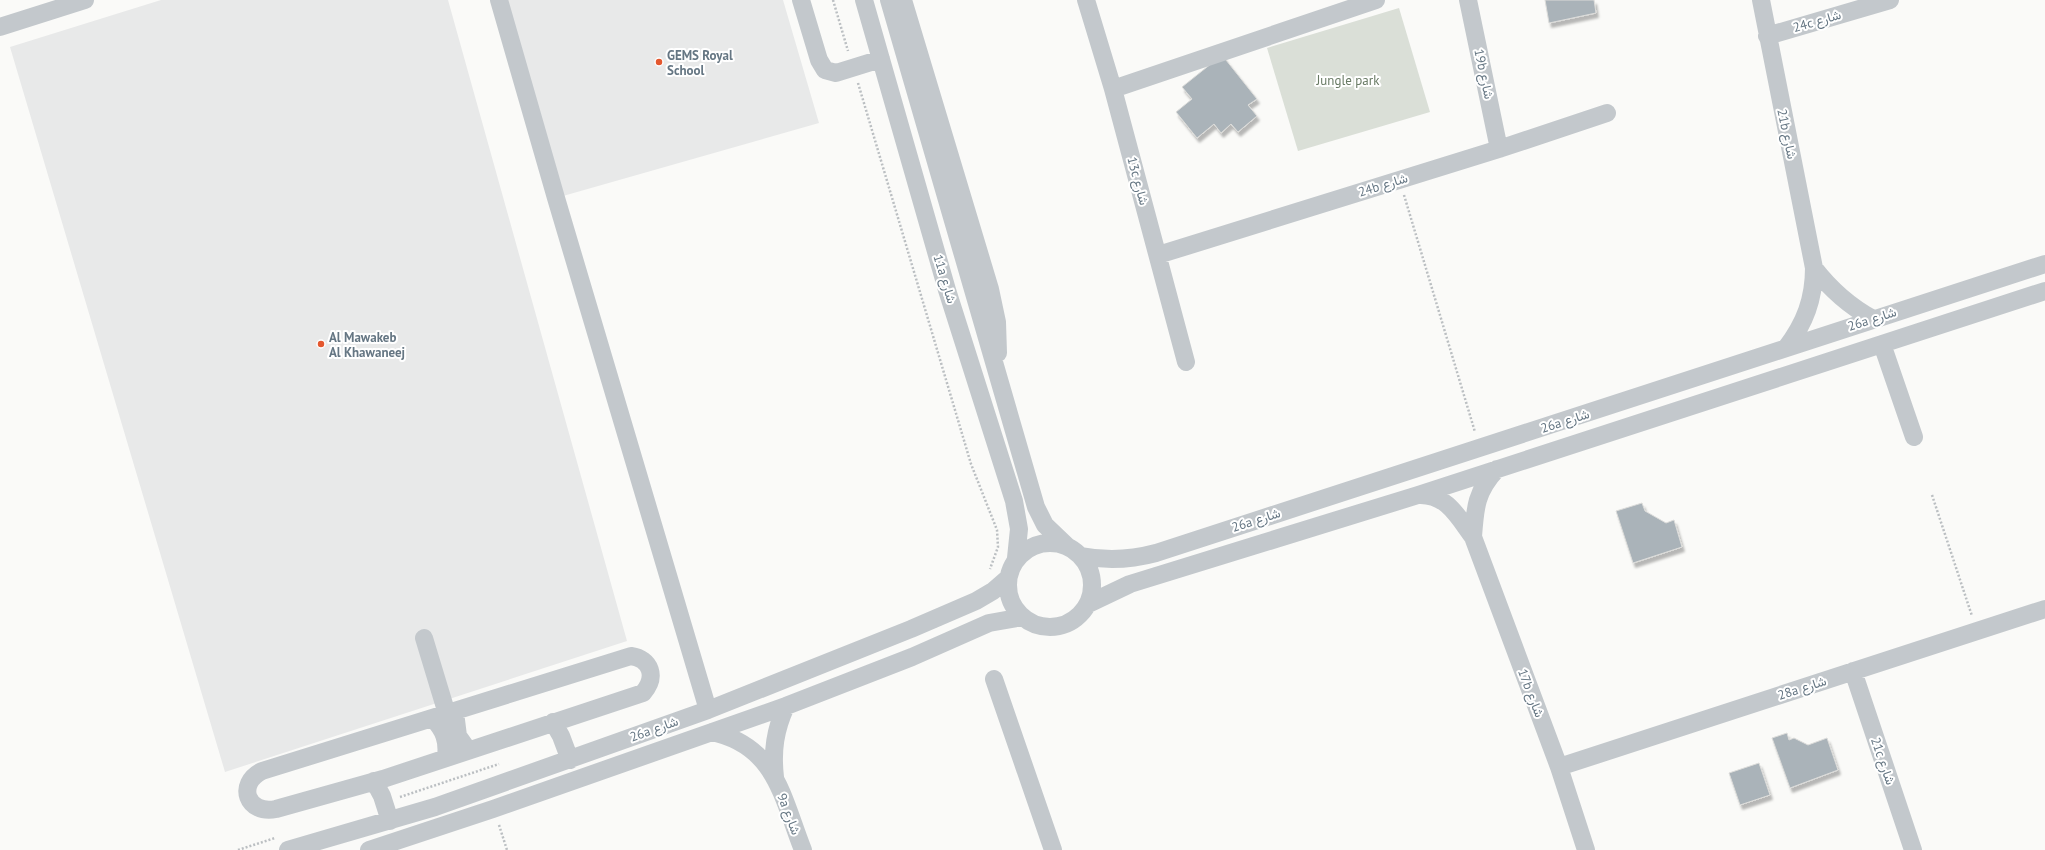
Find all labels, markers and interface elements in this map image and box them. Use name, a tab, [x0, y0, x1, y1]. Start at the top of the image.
street label: 24c شارع	[1791, 6, 1843, 37]
place label: GEMS Royal School	[667, 47, 733, 79]
street label: 19b شارع	[1469, 47, 1498, 101]
marker: GEMS Royal School	[654, 57, 664, 67]
park label: Jungle park	[1316, 72, 1380, 89]
street label: 21b شارع	[1772, 107, 1801, 161]
street label: 13c شارع	[1122, 155, 1153, 207]
street label: 24b شارع	[1356, 169, 1410, 202]
street label: 11a شارع	[929, 252, 960, 306]
street label: 26a شارع	[1845, 303, 1899, 336]
place label: Al Mawakeb Al Khawaneej	[329, 329, 405, 361]
marker: Al Mawakeb Al Khawaneej	[316, 339, 326, 349]
street label: 26a شارع	[1538, 405, 1592, 438]
street label: 26a شارع	[1229, 504, 1283, 537]
street label: 17b شارع	[1513, 666, 1548, 720]
street label: 28a شارع	[1775, 672, 1829, 705]
street label: 26a شارع	[627, 712, 681, 747]
street label: 21c شارع	[1866, 735, 1899, 787]
street label: 9a شارع	[772, 791, 805, 838]

